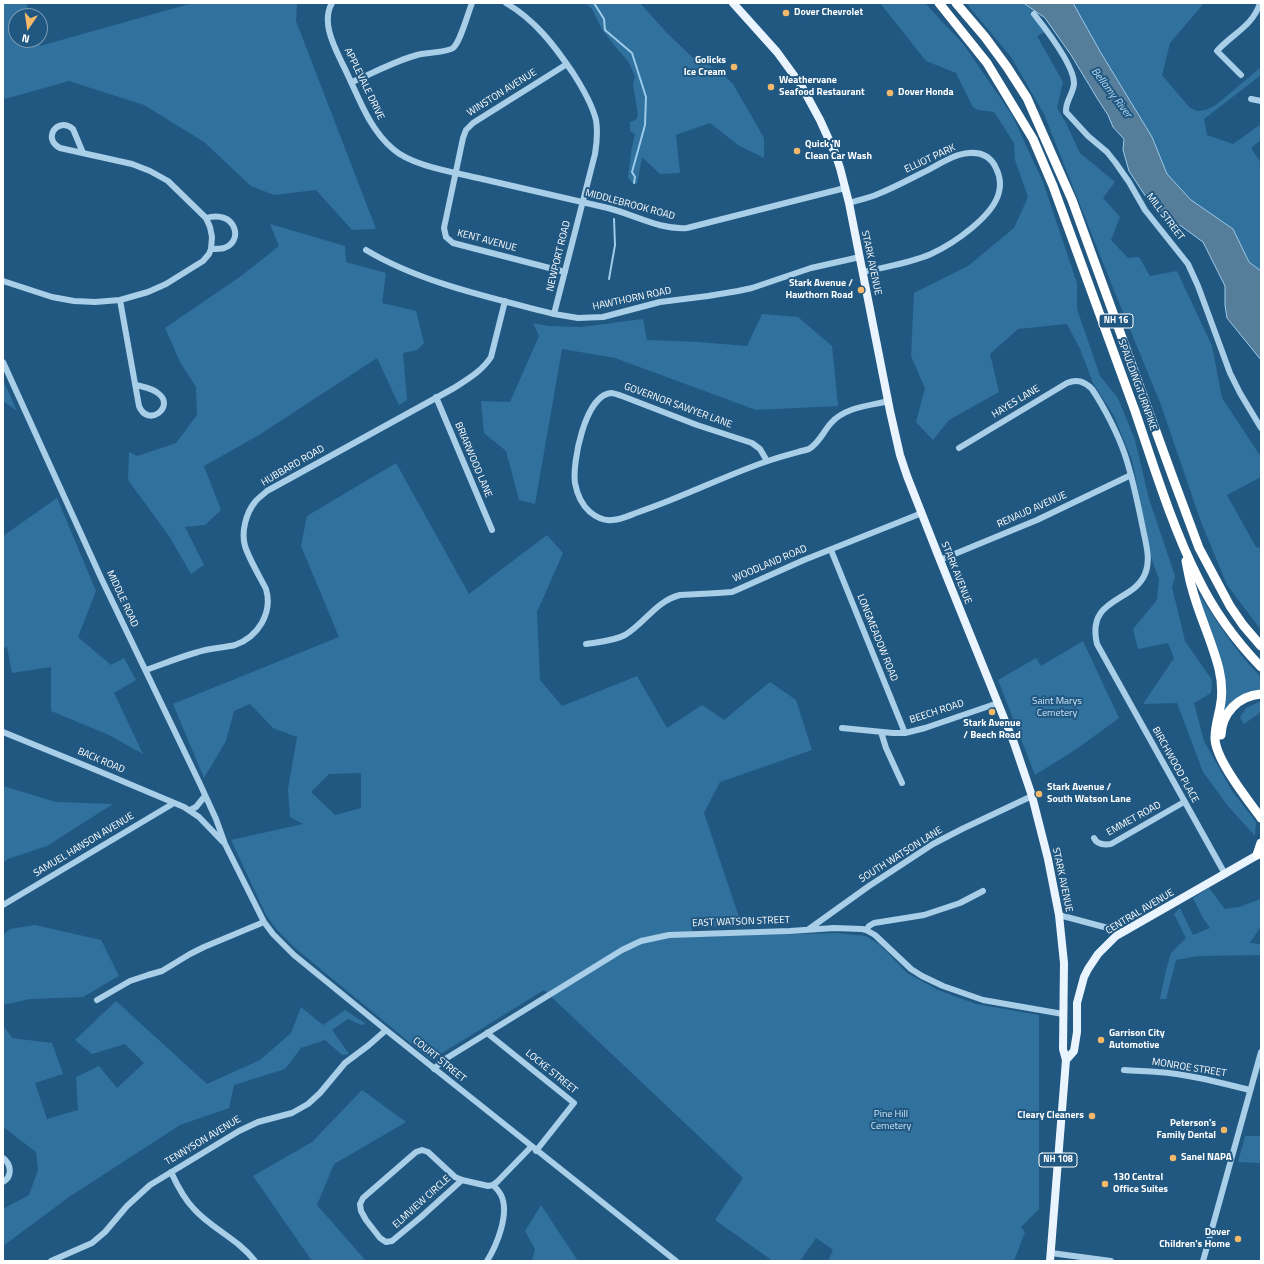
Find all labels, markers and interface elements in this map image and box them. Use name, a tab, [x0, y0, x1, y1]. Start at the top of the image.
place label: Dover Chevrolet	[794, 7, 863, 19]
north arrow	[8, 8, 48, 48]
marker: Dover Chevrolet	[781, 8, 791, 18]
text: N	[20, 30, 31, 47]
street label: APPLEVALE DRIVE	[341, 46, 387, 122]
place label: Golicks Ice Cream	[684, 55, 726, 78]
marker: Golicks Ice Cream	[729, 62, 739, 72]
water label: Bellamy River	[1088, 65, 1134, 121]
street label: WINSTON AVENUE	[465, 67, 539, 119]
place label: Weathervane Seafood Restaurant	[779, 75, 865, 98]
marker: Weathervane Seafood Restaurant	[766, 82, 776, 92]
place label: Dover Honda	[898, 87, 954, 99]
marker: Dover Honda	[885, 88, 895, 98]
place label: Quick 'N Clean Car Wash	[805, 139, 872, 162]
street label: ELLIOT PARK	[903, 142, 957, 176]
marker: Quick 'N Clean Car Wash	[792, 146, 802, 156]
street label: MIDDLEBROOK ROAD	[584, 187, 676, 223]
street label: MILL STREET	[1143, 191, 1187, 243]
street label: NEWPORT ROAD	[544, 219, 574, 293]
street label: KENT AVENUE	[456, 227, 518, 255]
street label: STARK AVENUE	[858, 229, 884, 297]
place label: Stark Avenue / Hawthorn Road	[785, 278, 853, 302]
street label: HAWTHORN ROAD	[592, 285, 672, 313]
marker: Stark Avenue / Hawthorn Road	[856, 285, 866, 295]
road number: NH 16	[1099, 314, 1133, 328]
street label: SPAULDING TURNPIKE	[1115, 338, 1159, 432]
street label: GOVERNOR SAWYER LANE	[622, 381, 734, 431]
street label: HAYES LANE	[990, 383, 1042, 421]
street label: BRIARWOOD LANE	[452, 421, 494, 499]
street label: HUBBARD ROAD	[259, 443, 327, 489]
street label: RENAUD AVENUE	[995, 489, 1069, 531]
street label: STARK AVENUE	[938, 540, 974, 606]
street label: WOODLAND ROAD	[731, 543, 809, 585]
street label: MIDDLE ROAD	[104, 569, 140, 629]
street label: LONGMEADOW ROAD	[854, 593, 900, 683]
park label: Saint Marys Cemetery	[1032, 696, 1082, 720]
street label: BEECH ROAD	[908, 698, 966, 726]
marker: Stark Avenue / Beech Road	[987, 707, 997, 717]
place label: Stark Avenue / Beech Road	[963, 718, 1021, 742]
street label: BIRCHWOOD PLACE	[1149, 725, 1201, 805]
street label: BACK ROAD	[76, 746, 126, 776]
place label: Stark Avenue / South Watson Lane	[1047, 782, 1131, 806]
marker: Stark Avenue / South Watson Lane	[1034, 789, 1044, 799]
street label: EMMET ROAD	[1105, 799, 1163, 839]
street label: SAMUEL HANSON AVENUE	[32, 810, 136, 880]
street label: SOUTH WATSON LANE	[857, 824, 945, 886]
street label: STARK AVENUE	[1049, 846, 1075, 914]
street label: CENTRAL AVENUE	[1104, 887, 1176, 937]
street label: EAST WATSON STREET	[692, 914, 790, 930]
place label: Garrison City Automotive	[1109, 1028, 1165, 1052]
street label: COURT STREET	[410, 1035, 468, 1085]
marker: Garrison City Automotive	[1096, 1035, 1106, 1045]
street label: LOCKE STREET	[523, 1047, 579, 1097]
street label: MONROE STREET	[1151, 1056, 1227, 1080]
park label: Pine Hill Cemetery	[871, 1109, 911, 1132]
place label: Cleary Cleaners	[1017, 1110, 1084, 1122]
marker: Cleary Cleaners	[1087, 1111, 1097, 1121]
street label: TENNYSON AVENUE	[163, 1114, 243, 1168]
place label: Peterson's Family Dental	[1156, 1118, 1216, 1142]
marker: Peterson's Family Dental	[1219, 1125, 1229, 1135]
place label: Sanel NAPA	[1181, 1152, 1232, 1164]
road number: NH 108	[1039, 1153, 1077, 1167]
marker: Sanel NAPA	[1168, 1153, 1178, 1163]
place label: 130 Central Office Suites	[1113, 1172, 1168, 1196]
street label: ELMVIEW CIRCLE	[391, 1173, 453, 1231]
marker: 130 Central Office Suites	[1100, 1179, 1110, 1189]
place label: Dover Children's Home	[1159, 1227, 1230, 1250]
marker: Dover Children's Home	[1233, 1234, 1243, 1244]

